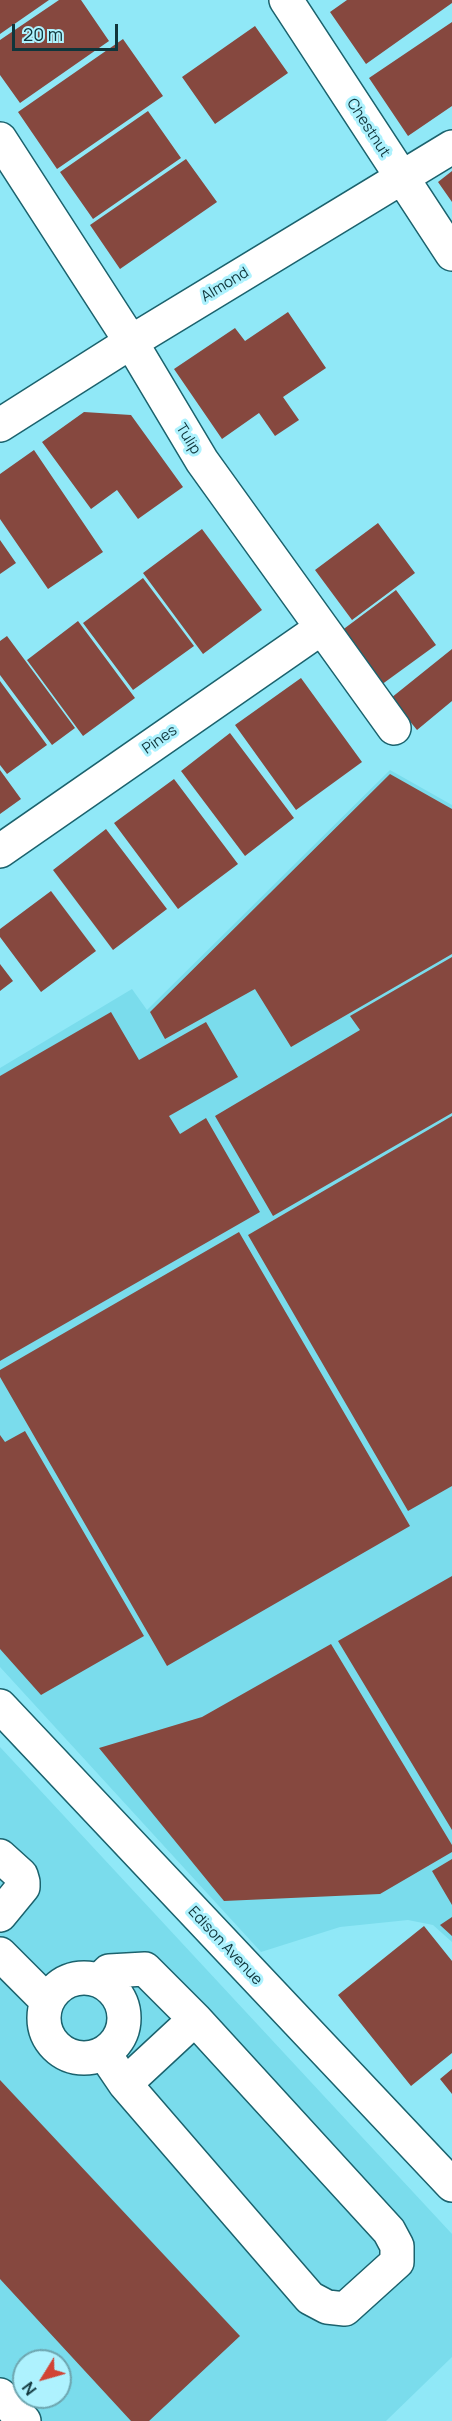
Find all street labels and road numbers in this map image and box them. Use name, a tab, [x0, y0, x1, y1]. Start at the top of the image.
street label: Chestnut	[342, 95, 394, 161]
street label: Almond	[198, 264, 252, 306]
street label: Tulip	[172, 420, 204, 458]
street label: Pines	[139, 722, 181, 758]
street label: Edison Avenue	[184, 1903, 266, 1989]

